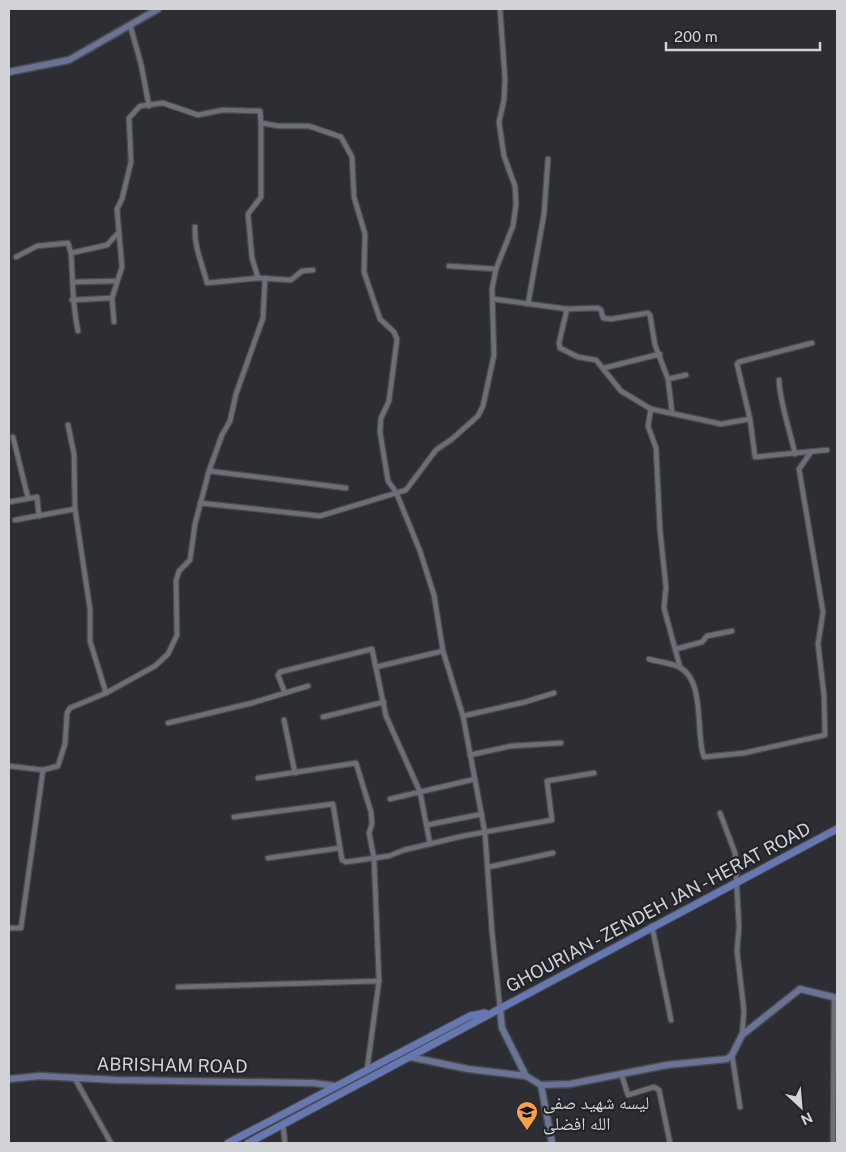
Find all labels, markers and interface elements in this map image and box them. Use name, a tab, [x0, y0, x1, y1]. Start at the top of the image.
scale bar	[666, 20, 820, 52]
text: 200 m	[674, 28, 718, 45]
street label: GHOURIAN - ZENDEH JAN - HERAT ROAD	[502, 818, 814, 996]
street label: ABRISHAM ROAD	[96, 1053, 248, 1077]
north arrow	[776, 1082, 826, 1132]
place label: لیسه شهید صفی الله افضلی	[543, 1092, 649, 1135]
school or university icon: لیسه شهید صفی الله افضلی	[515, 1100, 539, 1131]
text: N	[798, 1109, 815, 1128]

